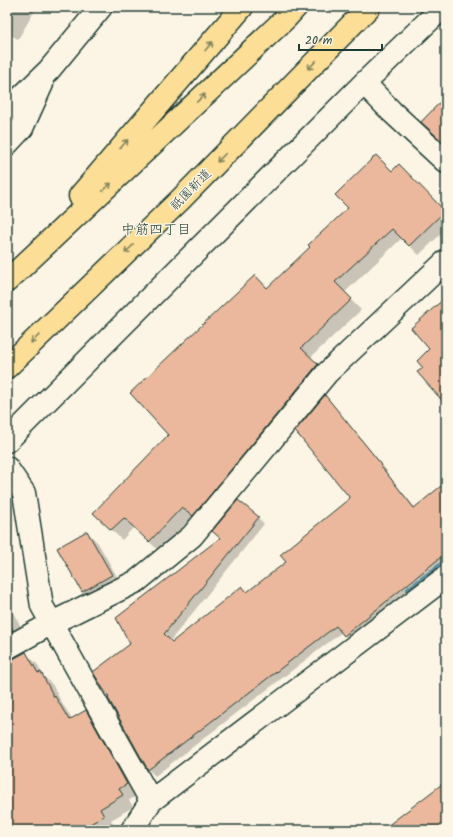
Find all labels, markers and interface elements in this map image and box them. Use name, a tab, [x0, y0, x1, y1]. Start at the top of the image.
scale bar	[299, 26, 382, 52]
text: 20 m	[305, 31, 333, 50]
one-way arrow	[204, 41, 213, 51]
one-way arrow	[307, 60, 317, 70]
one-way arrow	[196, 93, 206, 103]
one-way arrow	[119, 139, 128, 150]
one-way arrow	[217, 153, 226, 163]
street label: 祇園新道	[165, 164, 217, 216]
one-way arrow	[102, 183, 112, 192]
district label: 中筋四丁目	[121, 219, 191, 241]
one-way arrow	[124, 245, 134, 254]
one-way arrow	[30, 335, 40, 344]

